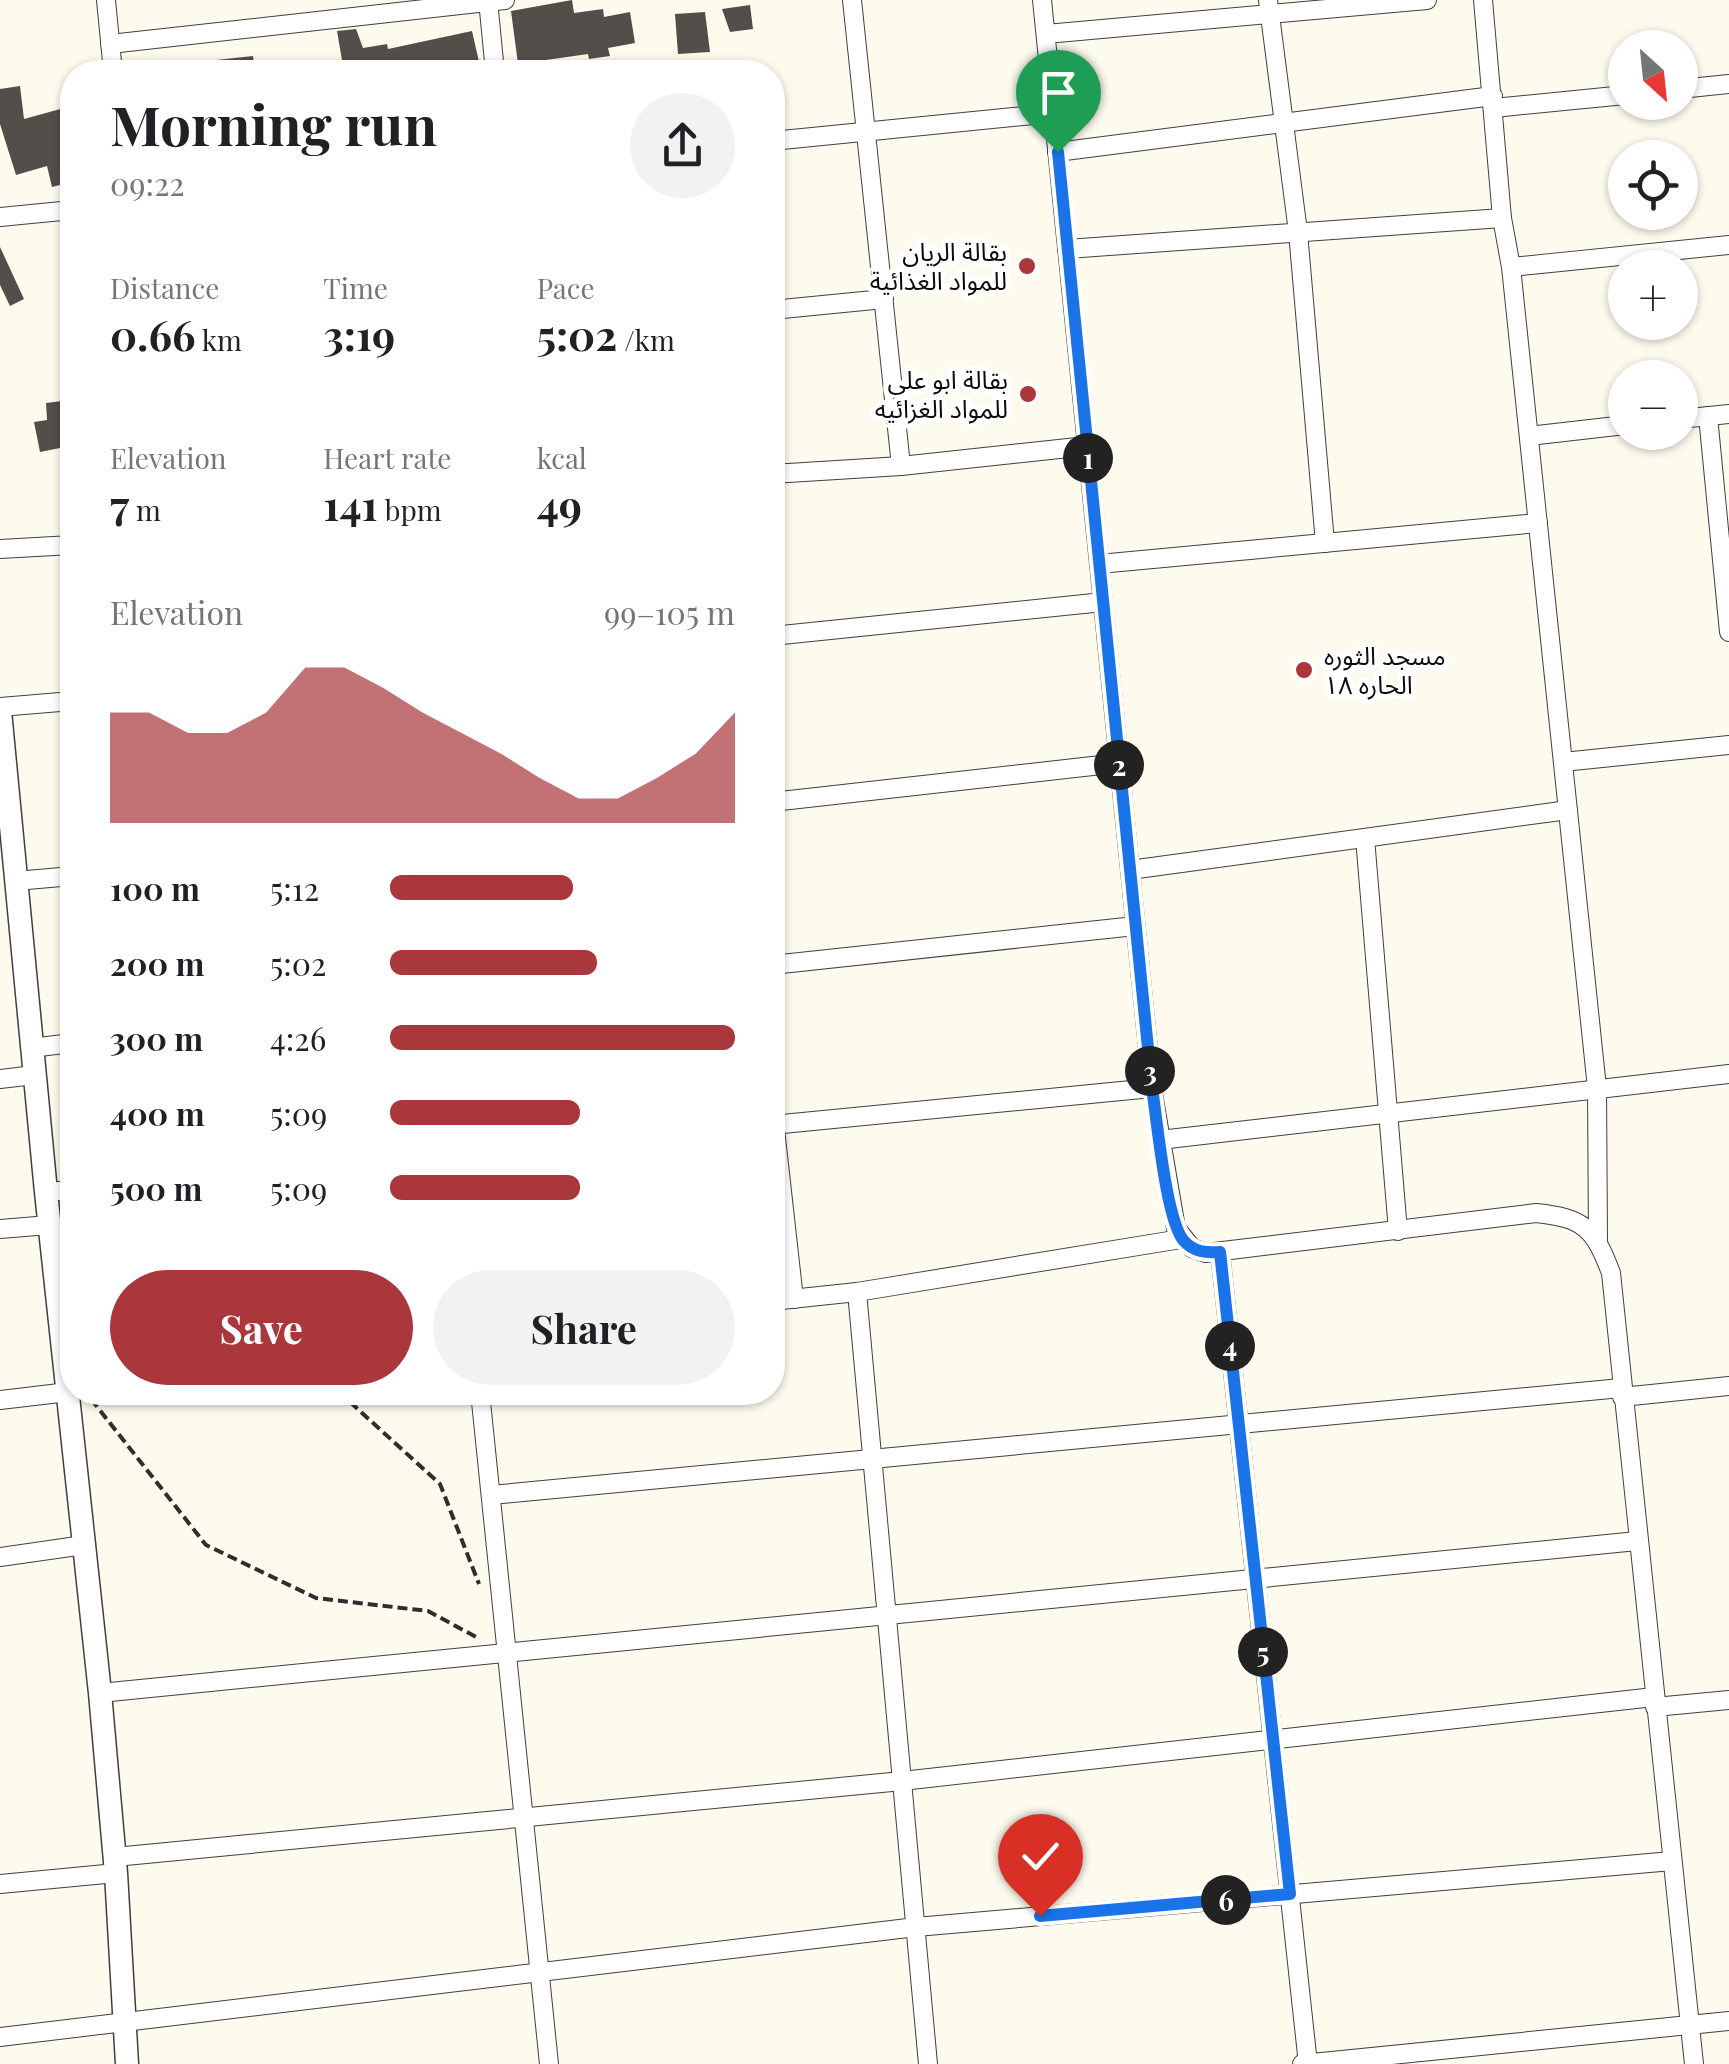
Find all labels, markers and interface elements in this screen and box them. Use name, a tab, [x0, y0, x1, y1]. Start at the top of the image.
north arrow	[1608, 30, 1698, 120]
map controls	[1608, 30, 1698, 450]
pin	[1016, 50, 1101, 153]
icon: arrive	[1031, 65, 1086, 120]
text: Morning run	[110, 86, 437, 160]
button: share	[630, 93, 735, 198]
button: locate	[1608, 140, 1698, 230]
text: 09:22	[110, 161, 185, 204]
place label: بقالة الريان للمواد الغذائية	[870, 234, 1007, 296]
button: +	[1608, 250, 1698, 340]
marker: بقالة الريان للمواد الغذائية	[1016, 255, 1038, 277]
text: Distance	[110, 269, 219, 306]
text: Time	[323, 269, 388, 306]
text: Pace	[537, 269, 595, 306]
text: 0.66	[110, 306, 196, 362]
text: 3:19	[323, 306, 395, 362]
text: 5:02	[537, 306, 617, 362]
text: km	[196, 321, 242, 358]
text: /km	[617, 321, 675, 358]
button: −	[1608, 360, 1698, 450]
place label: بقالة ابو علي للمواد الغزائيه	[875, 362, 1008, 424]
marker: بقالة ابو علي للمواد الغزائيه	[1017, 383, 1039, 405]
pin: 1	[1063, 433, 1113, 483]
text: Elevation	[110, 439, 226, 476]
text: Heart rate	[323, 439, 452, 476]
text: kcal	[537, 439, 587, 476]
text: 1	[1083, 439, 1093, 476]
text: 7	[110, 476, 129, 532]
text: 141	[323, 476, 378, 532]
text: 49	[537, 476, 582, 532]
text: m	[129, 491, 161, 528]
text: bpm	[378, 491, 442, 528]
text: Elevation	[110, 590, 243, 633]
text: 99–105 m	[604, 590, 735, 633]
place label: مسجد الثوره الحاره ١٨	[1324, 638, 1446, 700]
marker: مسجد الثوره الحاره ١٨	[1293, 659, 1315, 681]
pin: 2	[1094, 740, 1144, 790]
text: 2	[1112, 746, 1126, 783]
text: 100 m	[110, 866, 200, 909]
text: 5:12	[270, 866, 319, 909]
text: 200 m	[110, 941, 204, 984]
text: 5:02	[270, 941, 326, 984]
text: 300 m	[110, 1016, 203, 1059]
text: 4:26	[270, 1016, 326, 1059]
pin: 3	[1125, 1046, 1175, 1096]
text: 3	[1143, 1052, 1157, 1089]
text: 400 m	[110, 1091, 205, 1134]
text: 5:09	[270, 1091, 327, 1134]
text: 500 m	[110, 1166, 202, 1209]
text: 5:09	[270, 1166, 327, 1209]
button: Save	[110, 1270, 413, 1385]
button: Share	[433, 1270, 735, 1385]
pin: 4	[1205, 1321, 1255, 1371]
text: 4	[1223, 1327, 1237, 1364]
pin: 5	[1238, 1627, 1288, 1677]
text: 5	[1257, 1633, 1269, 1670]
pin	[998, 1814, 1083, 1917]
icon: check	[1013, 1829, 1068, 1884]
pin: 6	[1201, 1875, 1251, 1925]
text: 6	[1218, 1881, 1234, 1918]

